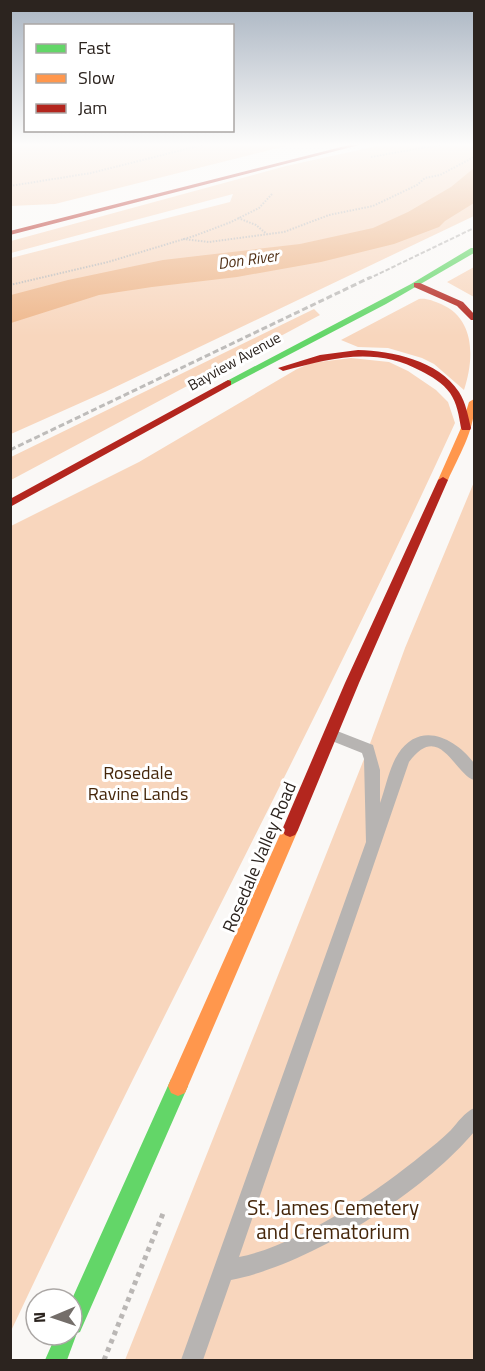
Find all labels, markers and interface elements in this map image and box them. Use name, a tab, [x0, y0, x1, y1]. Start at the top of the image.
legend	[24, 24, 234, 132]
text: Fast	[78, 34, 111, 61]
text: Slow	[78, 64, 115, 91]
text: Jam	[78, 94, 107, 121]
water label: Don River	[216, 243, 282, 275]
street label: Bayview Avenue	[183, 326, 285, 396]
park label: Rosedale Ravine Lands	[88, 759, 188, 807]
street label: Rosedale Valley Road	[215, 777, 303, 937]
park label: St. James Cemetery and Crematorium	[247, 1191, 419, 1247]
north arrow	[24, 1287, 84, 1347]
text: N	[27, 1312, 51, 1323]

